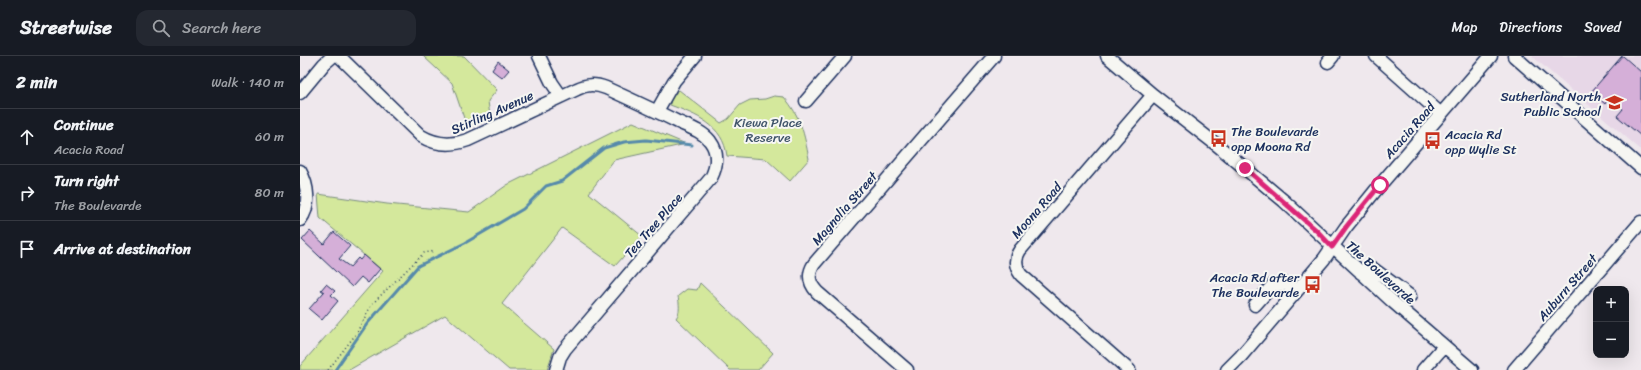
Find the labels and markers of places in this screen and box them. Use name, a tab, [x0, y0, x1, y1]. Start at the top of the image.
place label: Sutherland North Public School	[1500, 85, 1601, 123]
school or university icon: Sutherland North Public School	[1604, 93, 1624, 113]
place label: The Boulevarde opp Moona Rd	[1231, 120, 1318, 158]
place label: Acacia Rd opp Wylie St	[1444, 123, 1517, 161]
bus stop icon: The Boulevarde opp Moona Rd	[1208, 128, 1228, 148]
bus stop icon: Acacia Rd opp Wylie St	[1422, 131, 1442, 151]
place label: Acacia Rd after The Boulevarde	[1209, 266, 1300, 304]
bus stop icon: Acacia Rd after The Boulevarde	[1302, 274, 1322, 294]

